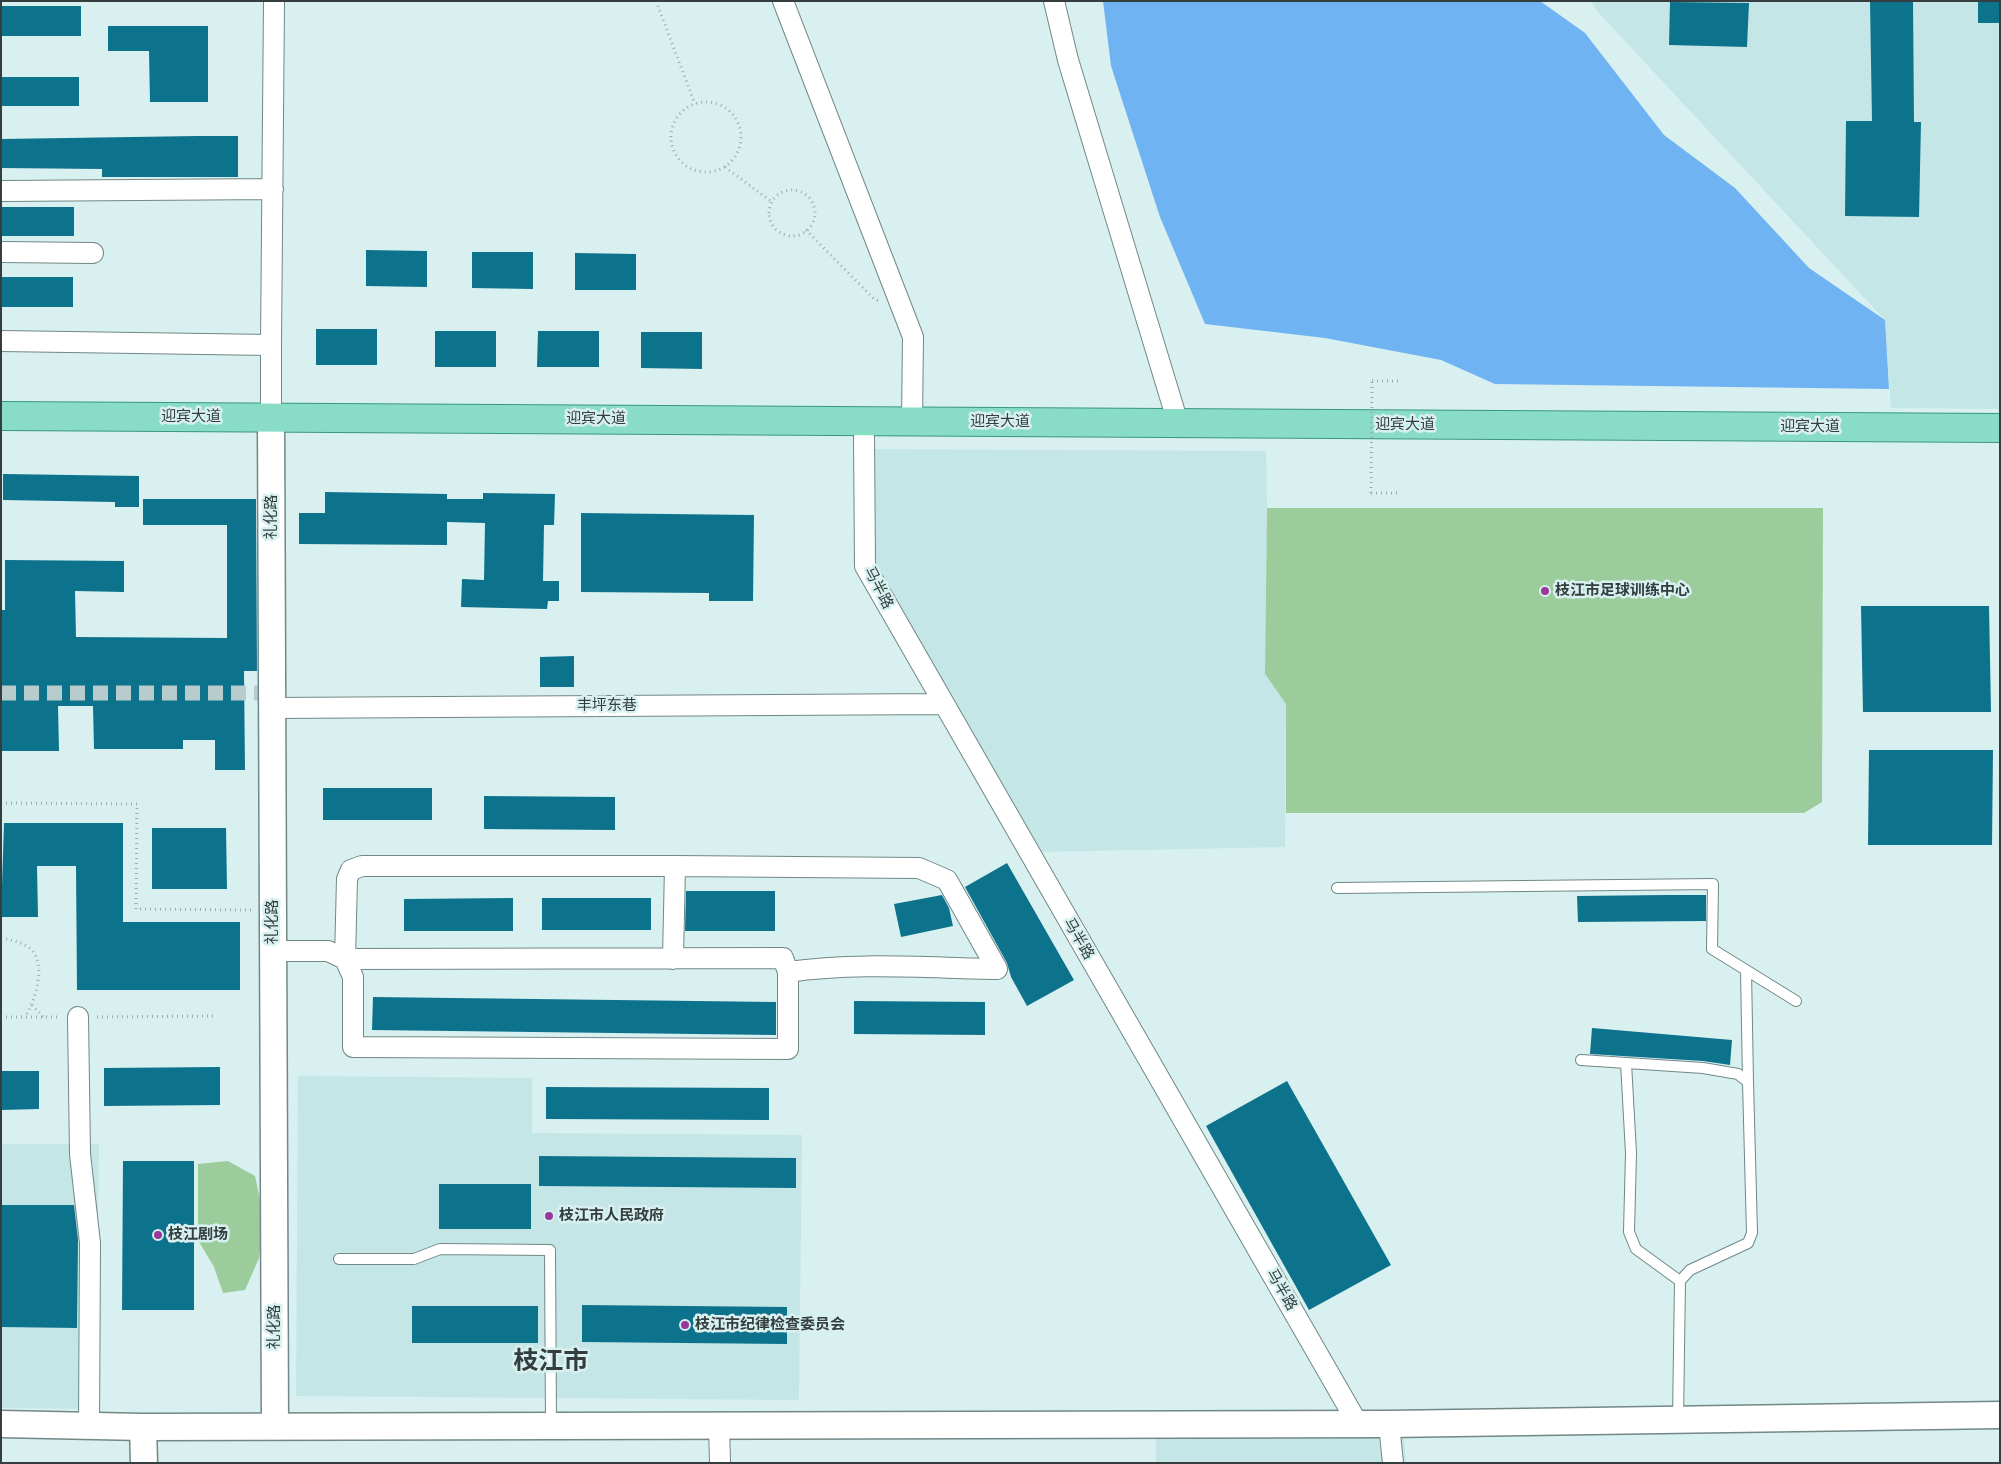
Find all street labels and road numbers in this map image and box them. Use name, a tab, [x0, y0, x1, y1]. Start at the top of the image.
street label: 迎宾大道	[161, 408, 221, 426]
street label: 迎宾大道	[566, 410, 626, 428]
street label: 迎宾大道	[970, 413, 1030, 431]
street label: 迎宾大道	[1375, 416, 1435, 434]
street label: 迎宾大道	[1780, 418, 1840, 436]
street label: 礼化路	[263, 495, 281, 539]
street label: 马半路	[860, 564, 896, 612]
street label: 丰坪东巷	[577, 697, 637, 715]
street label: 礼化路	[264, 900, 282, 944]
street label: 马半路	[1059, 915, 1097, 963]
street label: 马半路	[1262, 1266, 1300, 1314]
street label: 礼化路	[266, 1305, 284, 1349]

